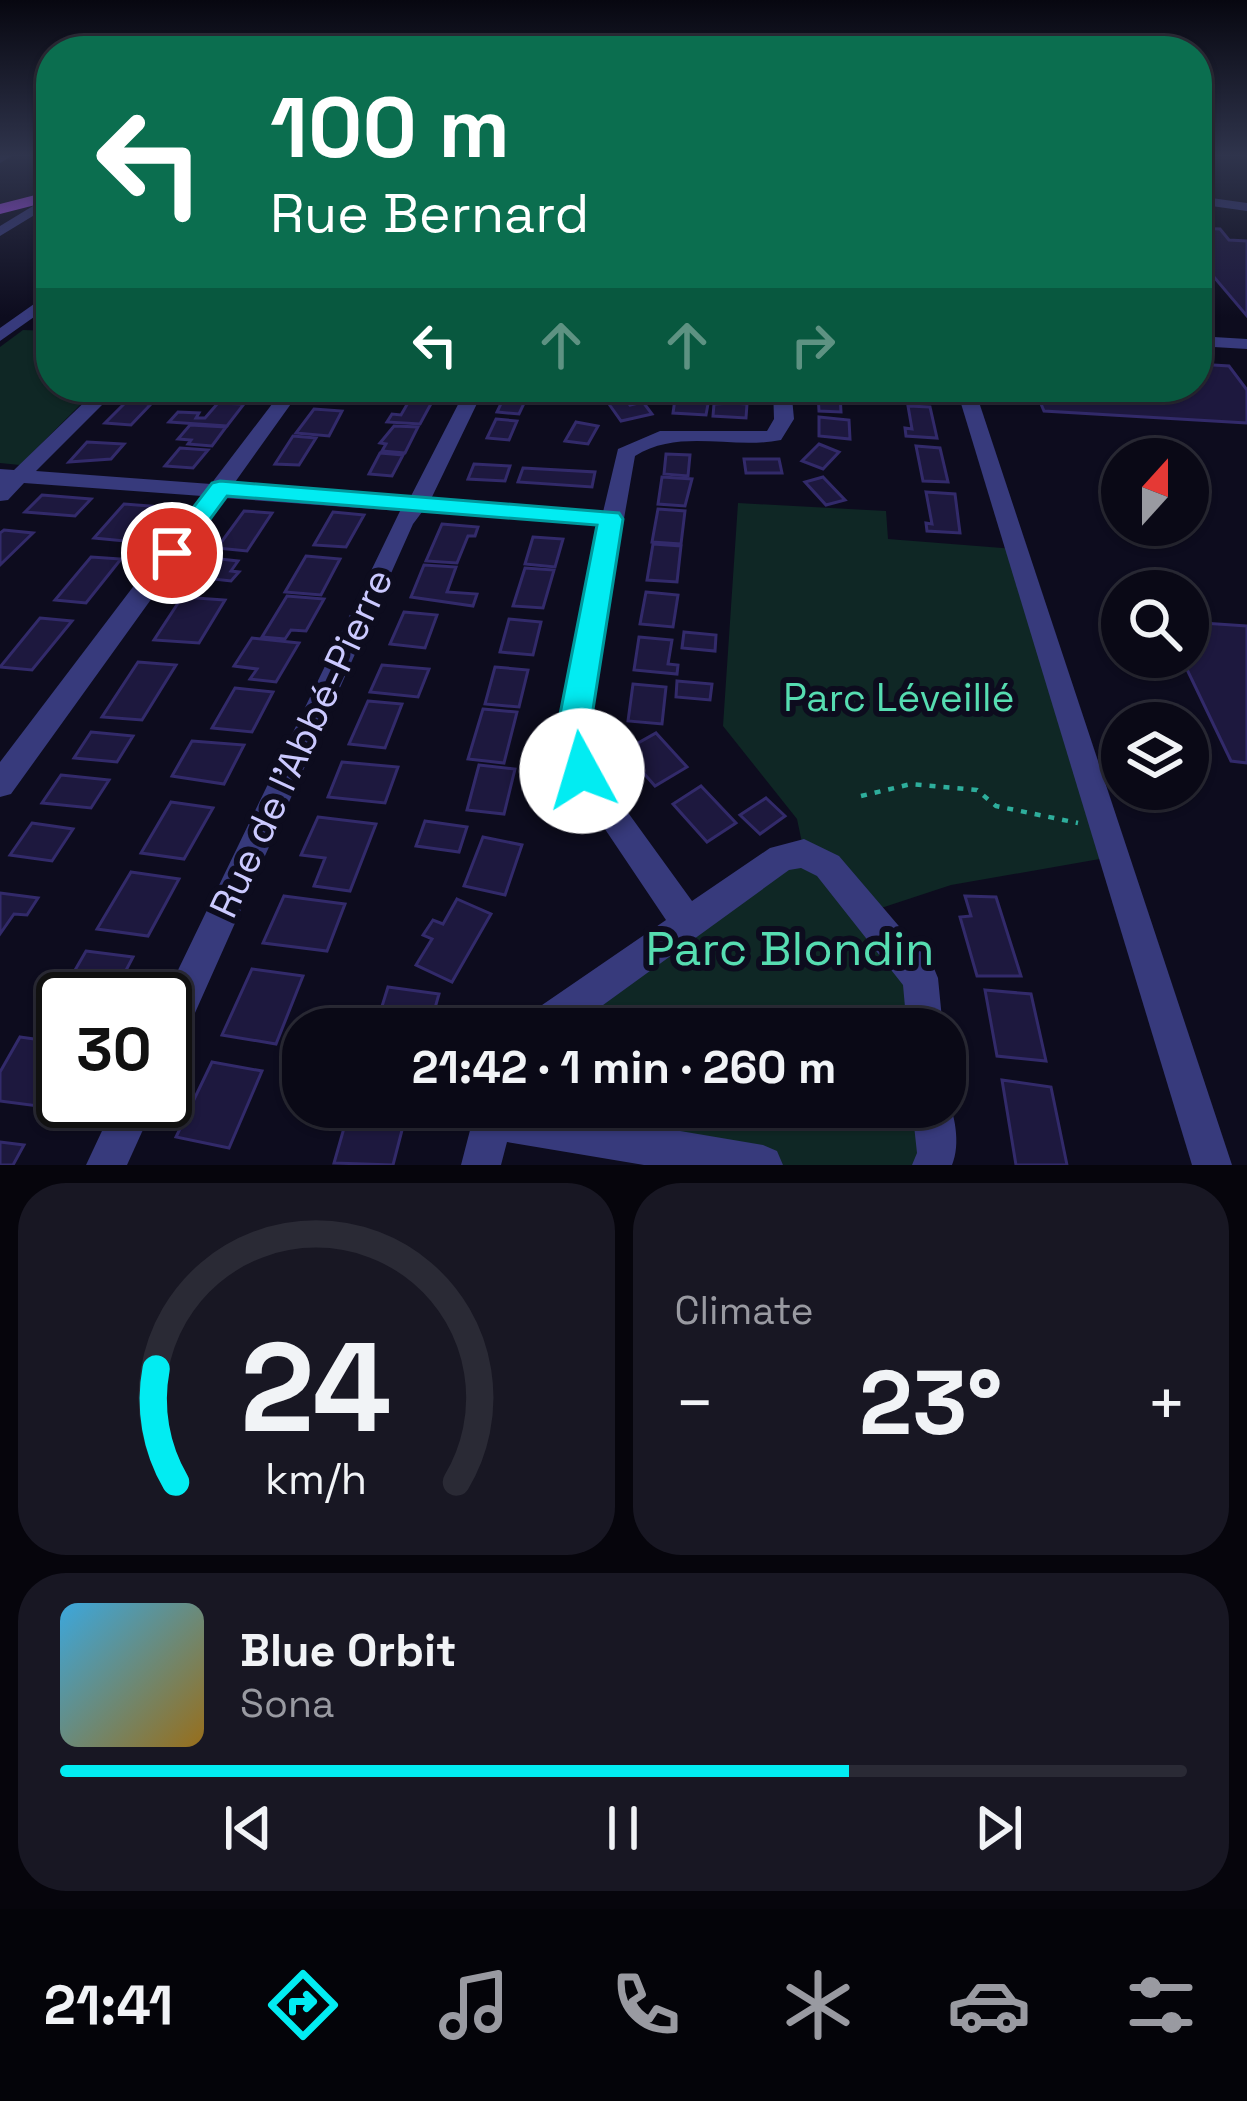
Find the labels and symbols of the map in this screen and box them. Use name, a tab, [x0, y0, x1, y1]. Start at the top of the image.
north arrow	[1101, 438, 1209, 546]
pin	[121, 502, 223, 604]
street label: Rue de l'Abbé-Pierre	[199, 561, 403, 925]
park label: Parc Léveillé	[783, 673, 1015, 722]
position arrow	[519, 708, 645, 834]
park label: Parc Blondin	[646, 918, 934, 979]
speed limit sign: 30	[36, 972, 192, 1128]

